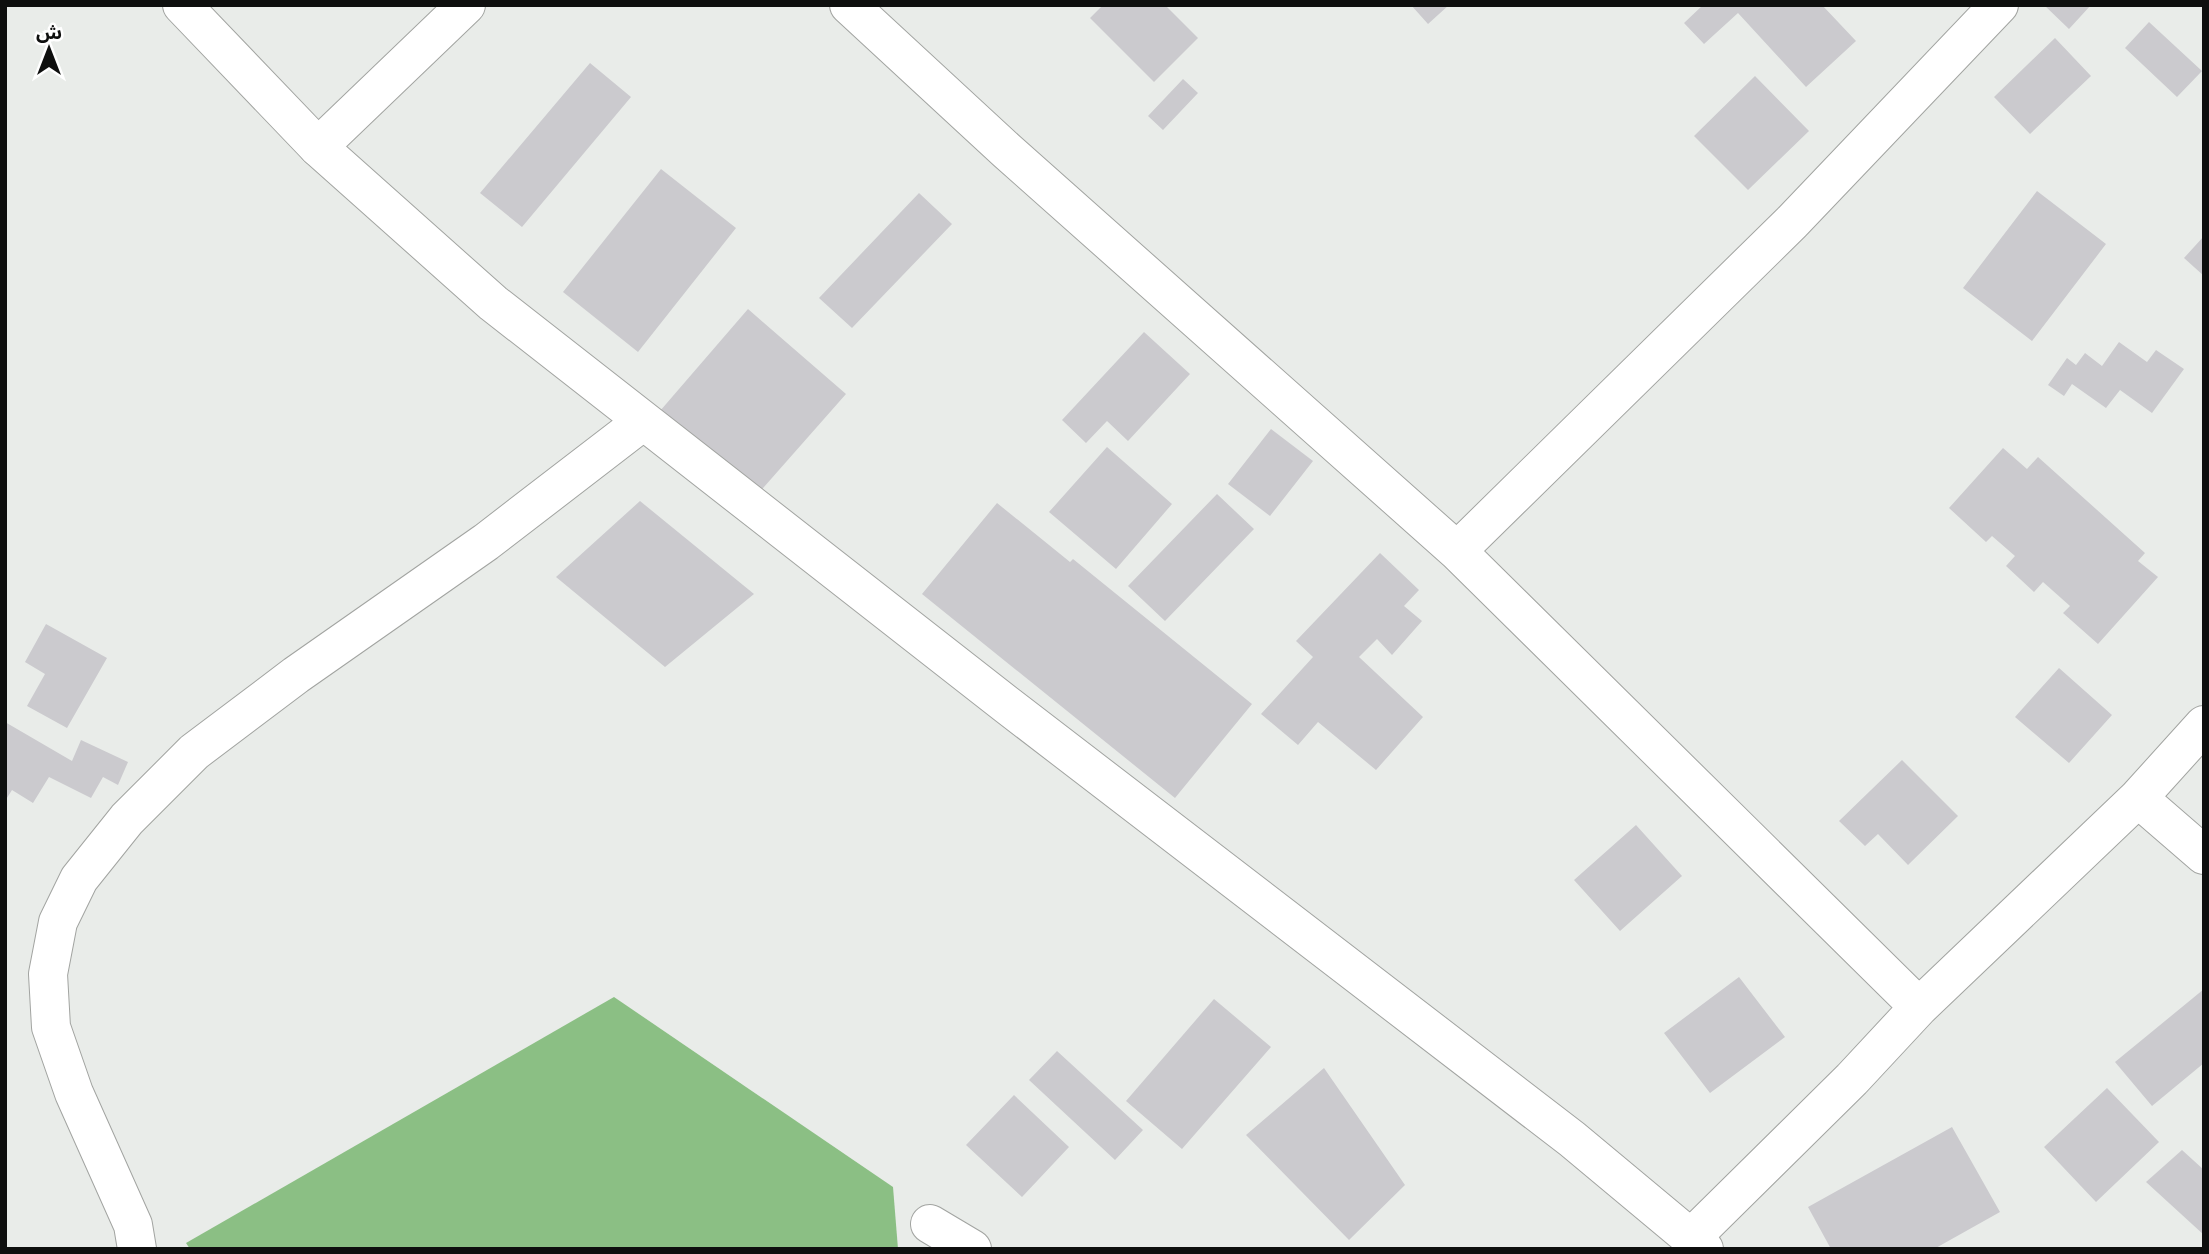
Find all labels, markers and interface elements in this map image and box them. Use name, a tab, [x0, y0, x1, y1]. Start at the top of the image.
north arrow	[14, 14, 84, 84]
text: ش	[36, 21, 62, 44]

